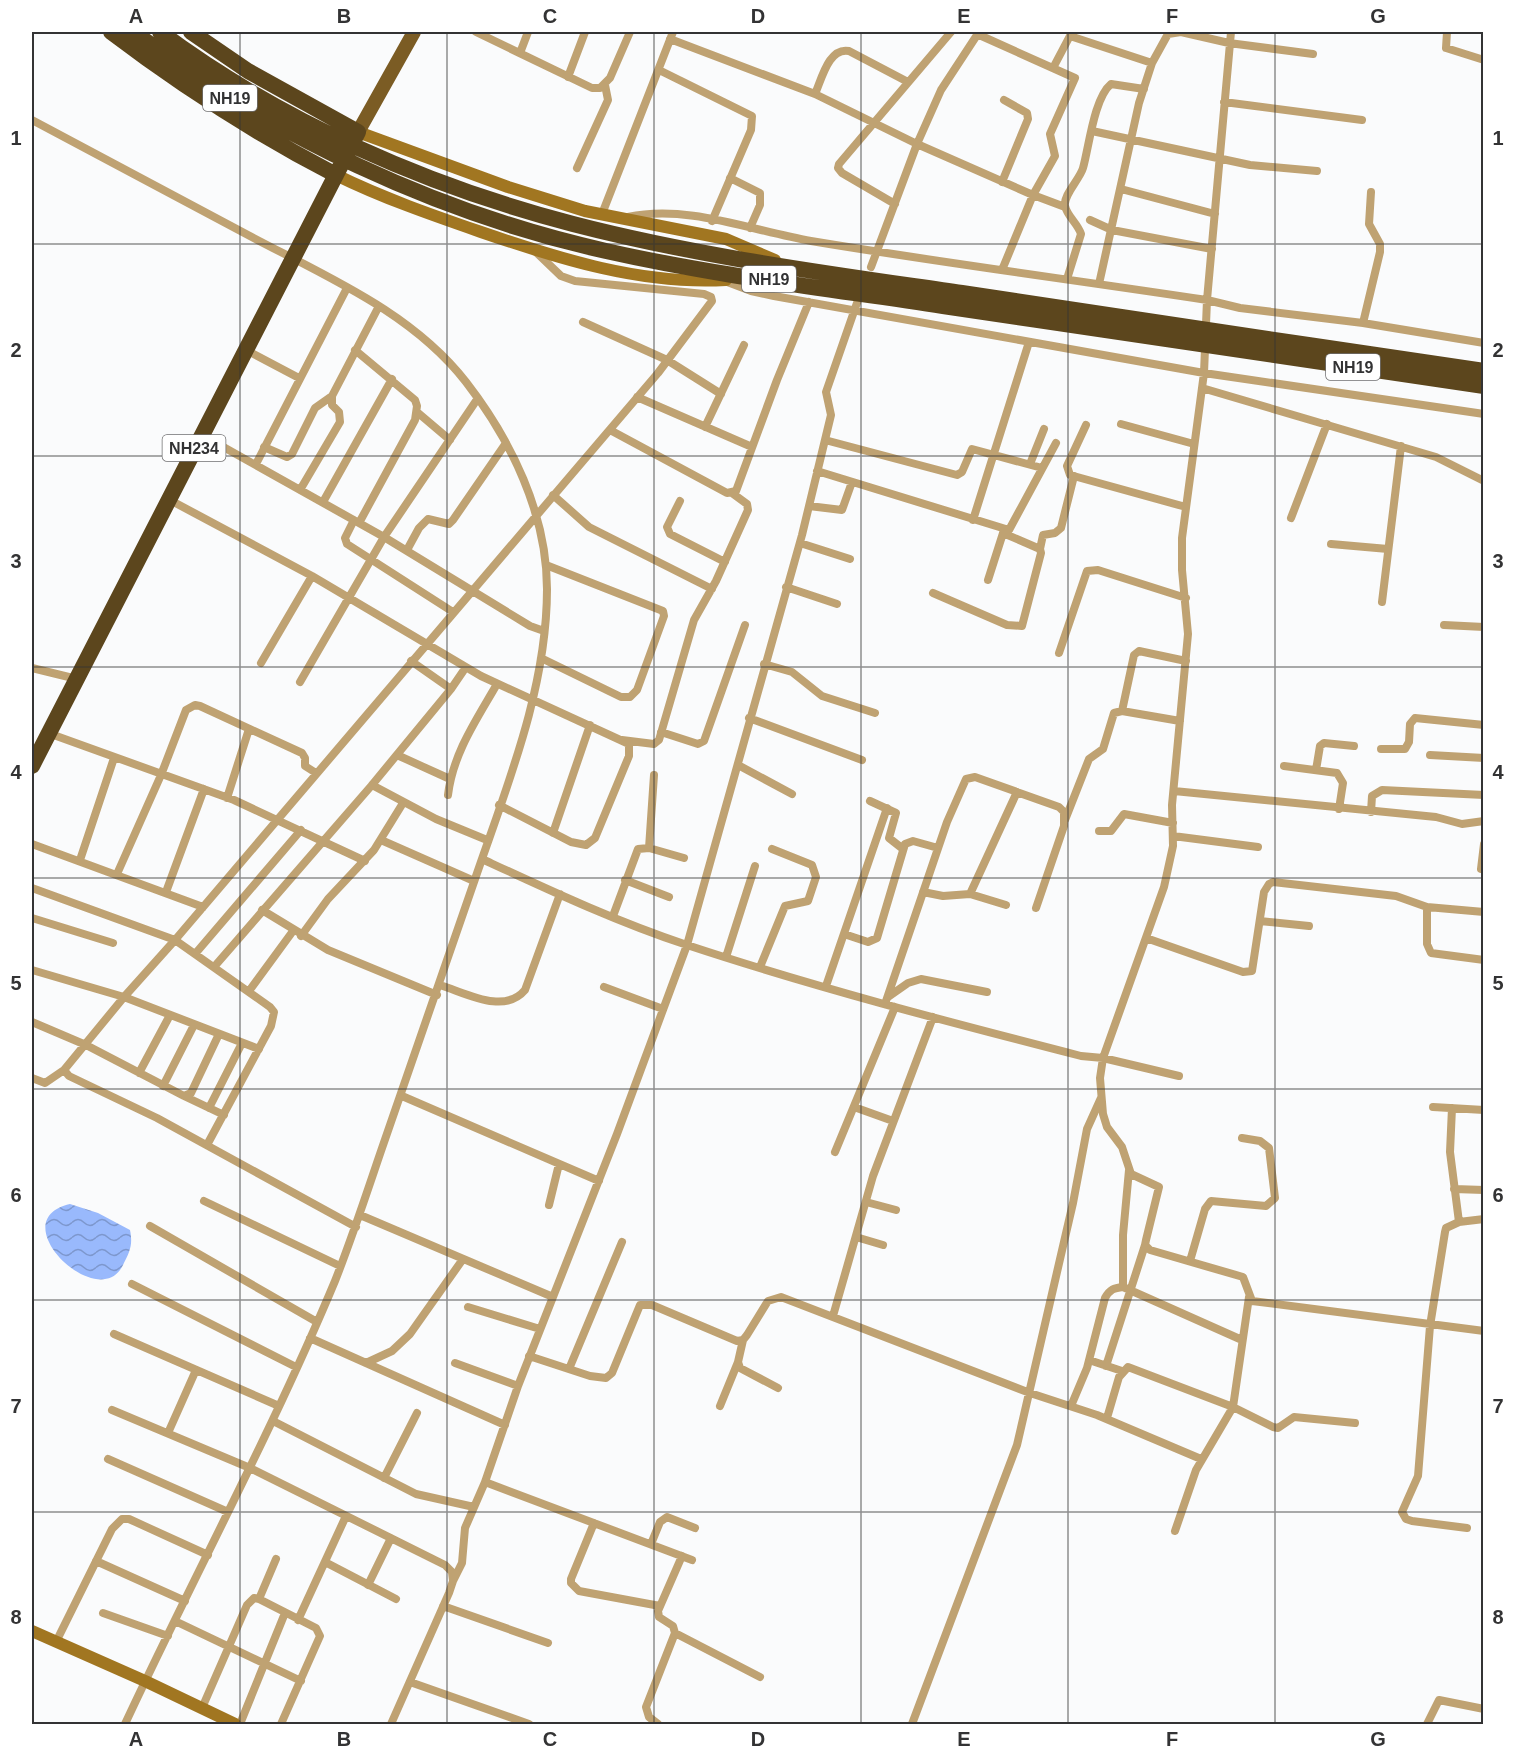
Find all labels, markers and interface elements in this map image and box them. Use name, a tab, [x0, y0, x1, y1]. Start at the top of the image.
text: A	[129, 5, 143, 27]
text: B	[337, 5, 351, 27]
text: C	[543, 5, 557, 27]
text: D	[751, 5, 765, 27]
text: E	[957, 5, 971, 27]
text: F	[1166, 5, 1178, 27]
text: G	[1370, 5, 1386, 27]
road number: NH19	[203, 85, 257, 111]
text: 1	[10, 127, 22, 149]
text: 1	[1492, 127, 1504, 149]
road number: NH19	[742, 266, 796, 292]
text: 2	[10, 339, 22, 361]
text: 2	[1492, 339, 1504, 361]
road number: NH19	[1326, 354, 1380, 380]
road number: NH234	[162, 435, 226, 461]
text: 3	[10, 550, 22, 572]
text: 3	[1492, 550, 1504, 572]
text: 4	[10, 761, 22, 783]
text: 4	[1492, 761, 1504, 783]
text: 5	[10, 972, 22, 994]
text: 5	[1492, 972, 1504, 994]
text: 6	[10, 1184, 22, 1206]
text: 6	[1492, 1184, 1504, 1206]
text: 7	[10, 1395, 22, 1417]
text: 7	[1492, 1395, 1504, 1417]
text: 8	[10, 1606, 22, 1628]
text: 8	[1492, 1606, 1504, 1628]
text: A	[129, 1728, 143, 1750]
text: B	[337, 1728, 351, 1750]
text: C	[543, 1728, 557, 1750]
text: D	[751, 1728, 765, 1750]
text: E	[957, 1728, 971, 1750]
text: F	[1166, 1728, 1178, 1750]
text: G	[1370, 1728, 1386, 1750]

